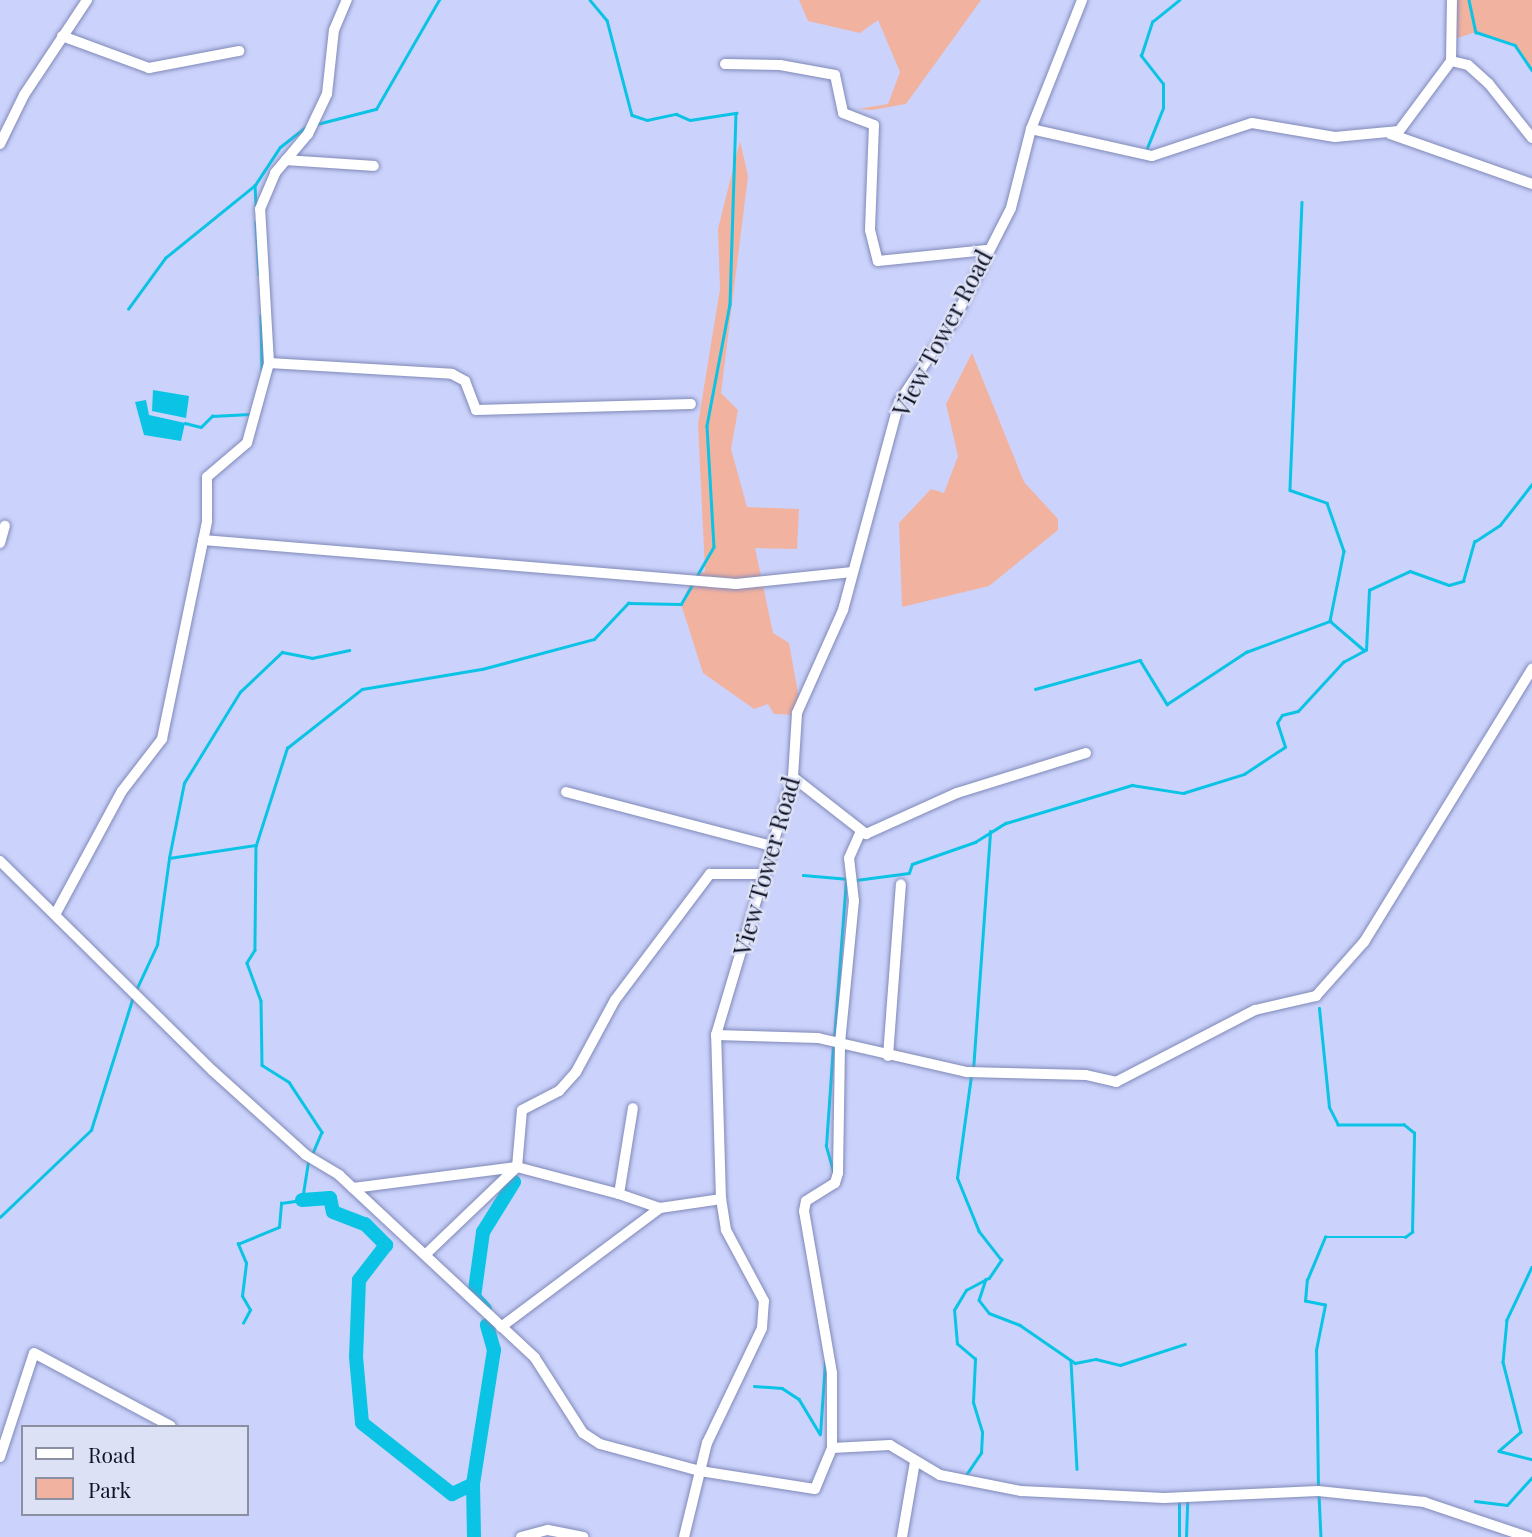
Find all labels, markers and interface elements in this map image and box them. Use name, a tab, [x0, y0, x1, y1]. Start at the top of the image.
street label: View Tower Road	[886, 244, 998, 422]
street label: View Tower Road	[726, 772, 806, 960]
legend	[21, 1425, 248, 1516]
text: Road	[88, 1440, 136, 1468]
text: Park	[88, 1475, 131, 1503]

